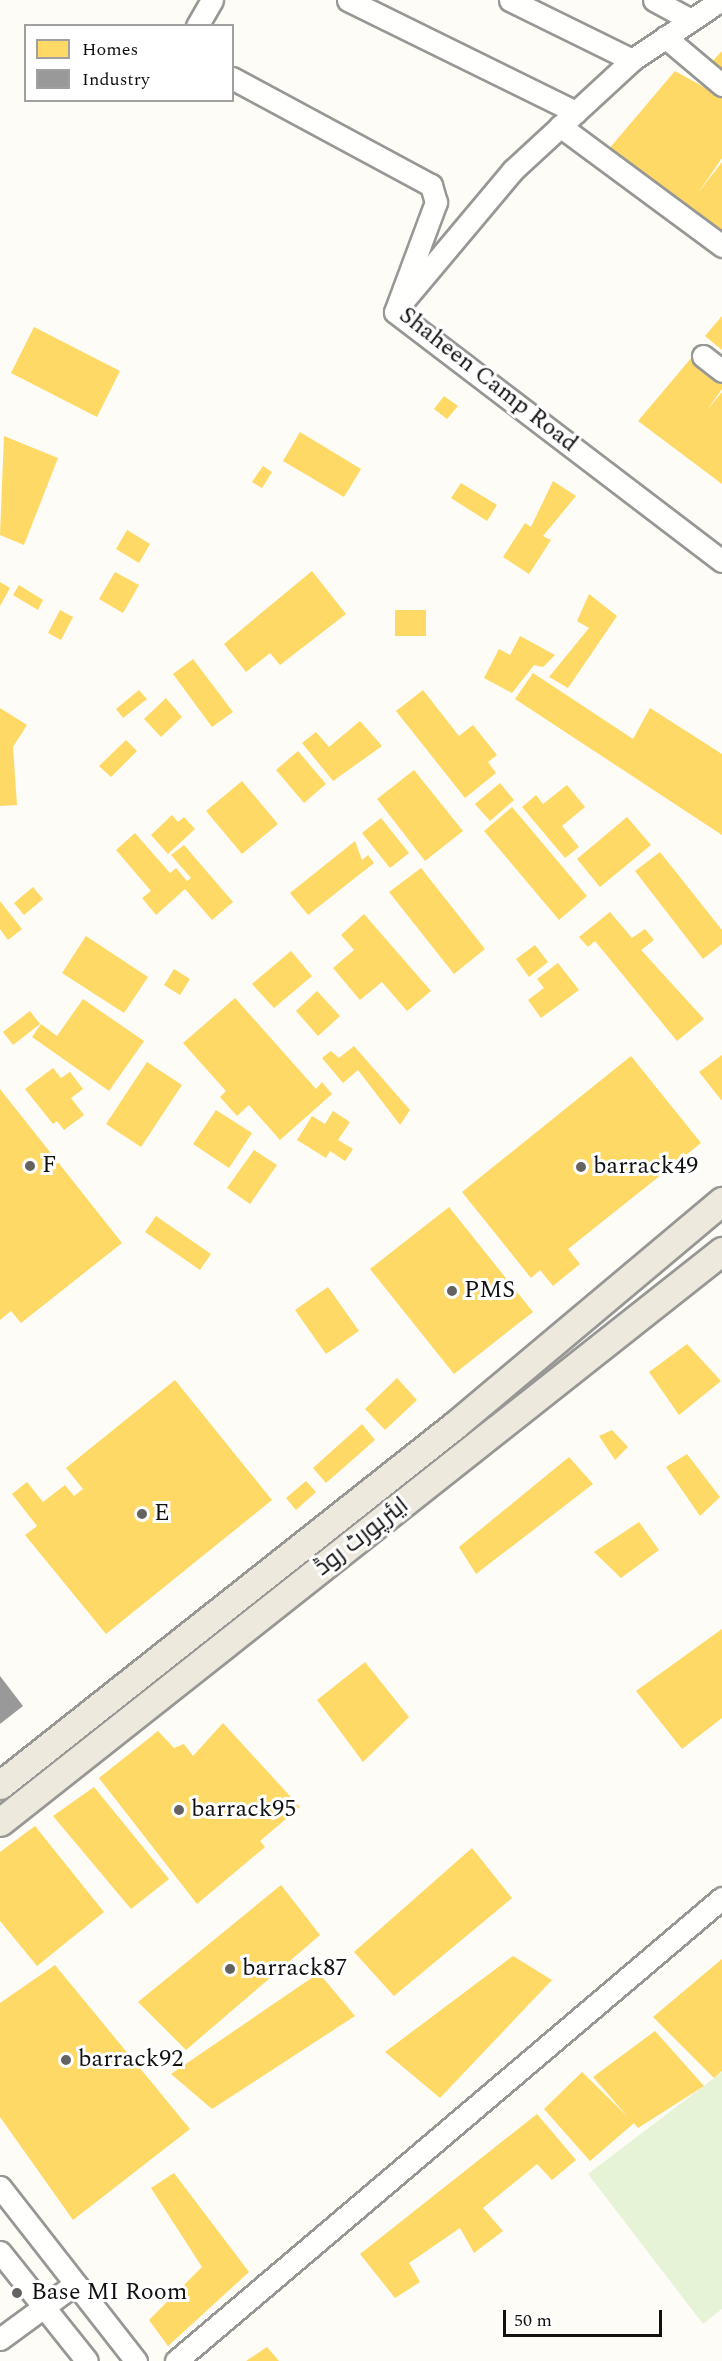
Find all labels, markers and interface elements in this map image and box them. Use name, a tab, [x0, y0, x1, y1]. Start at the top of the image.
legend	[24, 24, 234, 102]
text: Homes	[82, 36, 138, 63]
text: Industry	[82, 66, 150, 93]
street label: Shaheen Camp Road	[393, 301, 583, 459]
place label: F	[42, 1152, 57, 1180]
place label: barrack49	[593, 1153, 698, 1181]
marker: F	[23, 1159, 37, 1173]
marker: barrack49	[574, 1160, 588, 1174]
place label: PMS	[464, 1277, 515, 1305]
marker: PMS	[445, 1284, 459, 1298]
street label: ایئرپورٹ روڈ	[309, 1491, 415, 1583]
place label: E	[154, 1500, 170, 1528]
marker: E	[135, 1507, 149, 1521]
place label: barrack95	[191, 1796, 296, 1824]
marker: barrack95	[172, 1803, 186, 1817]
place label: barrack87	[242, 1955, 347, 1983]
marker: barrack87	[223, 1962, 237, 1976]
place label: barrack92	[78, 2046, 183, 2074]
marker: barrack92	[59, 2053, 73, 2067]
place label: Base MI Room	[31, 2279, 187, 2307]
marker: Base MI Room	[8, 2284, 26, 2302]
scale bar	[506, 2298, 665, 2336]
text: 50 m	[514, 2307, 552, 2334]

